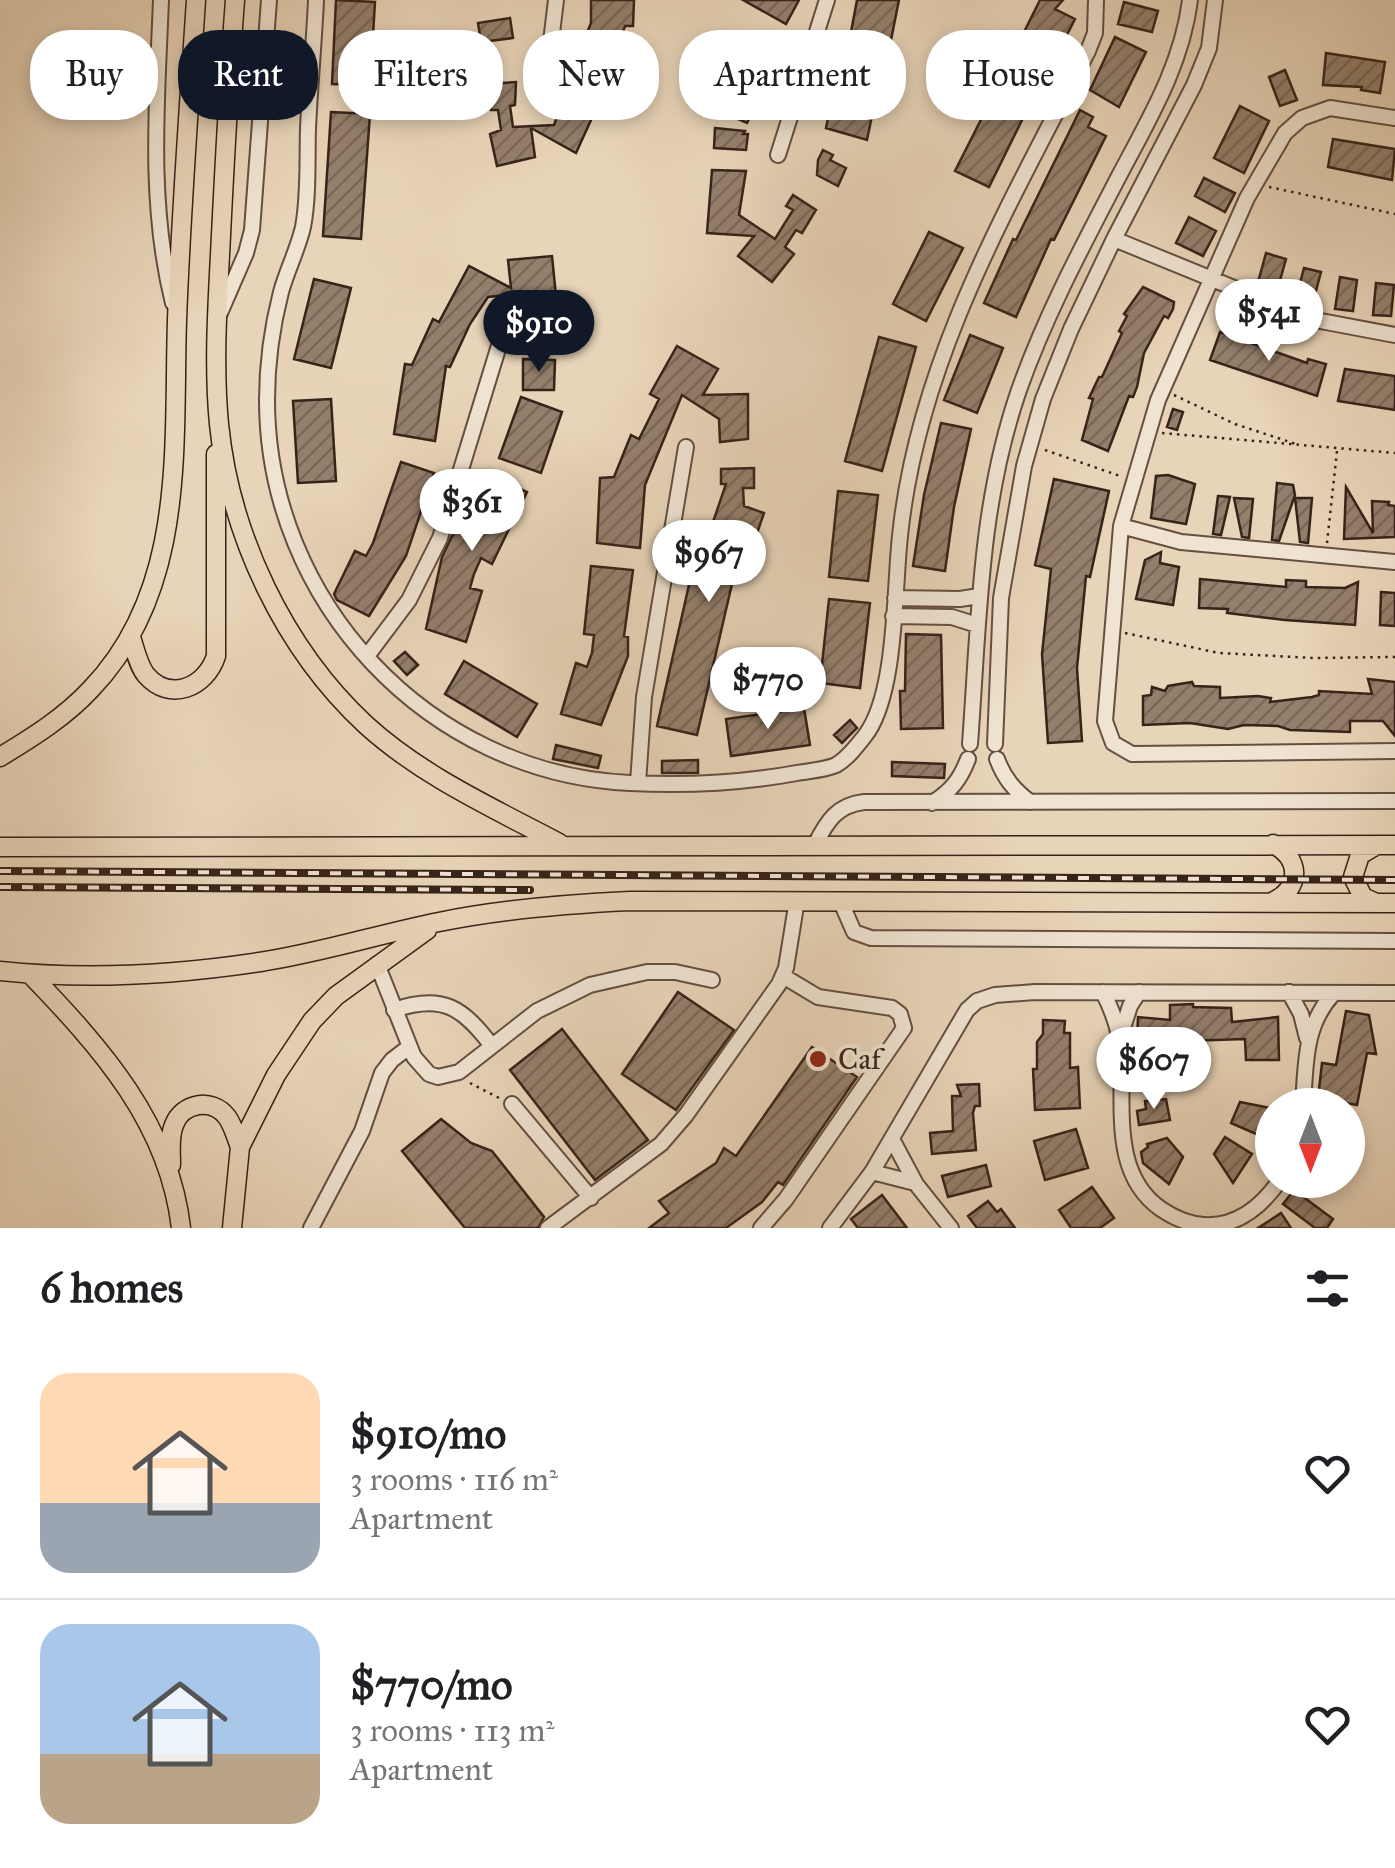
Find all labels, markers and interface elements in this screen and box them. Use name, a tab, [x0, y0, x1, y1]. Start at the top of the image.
chip: Buy	[30, 30, 158, 120]
chip: Rent	[178, 30, 318, 120]
chip: Filters	[338, 30, 503, 120]
chip: New	[523, 30, 659, 120]
chip: Apartment	[679, 30, 906, 120]
chip: House	[926, 30, 1090, 120]
pin: $541	[1210, 279, 1328, 364]
pin: $910	[480, 290, 598, 375]
text: $541	[1237, 292, 1301, 331]
text: $910	[505, 303, 573, 342]
pin: $361	[413, 469, 531, 554]
text: $361	[442, 482, 502, 521]
pin: $967	[650, 520, 768, 605]
text: $967	[674, 533, 744, 572]
pin: $770	[709, 647, 827, 732]
text: $770	[732, 660, 804, 699]
pin: $607	[1095, 1027, 1213, 1112]
text: $607	[1118, 1040, 1190, 1079]
place label: Caf	[838, 1041, 886, 1077]
marker: Caf	[807, 1048, 829, 1070]
north arrow	[1255, 1088, 1365, 1198]
map controls	[1255, 1088, 1365, 1198]
icon: filters	[1300, 1261, 1355, 1316]
text: 6 homes	[40, 1262, 183, 1314]
text: $910/mo	[350, 1408, 506, 1460]
icon: home	[120, 1413, 240, 1533]
icon: heart	[1300, 1446, 1355, 1501]
text: 3 rooms · 116 m²	[350, 1460, 558, 1499]
text: Apartment	[350, 1499, 493, 1538]
text: $770/mo	[350, 1659, 512, 1711]
icon: home	[120, 1664, 240, 1784]
icon: heart	[1300, 1697, 1355, 1752]
text: 3 rooms · 113 m²	[350, 1711, 555, 1750]
text: Apartment	[350, 1750, 493, 1789]

